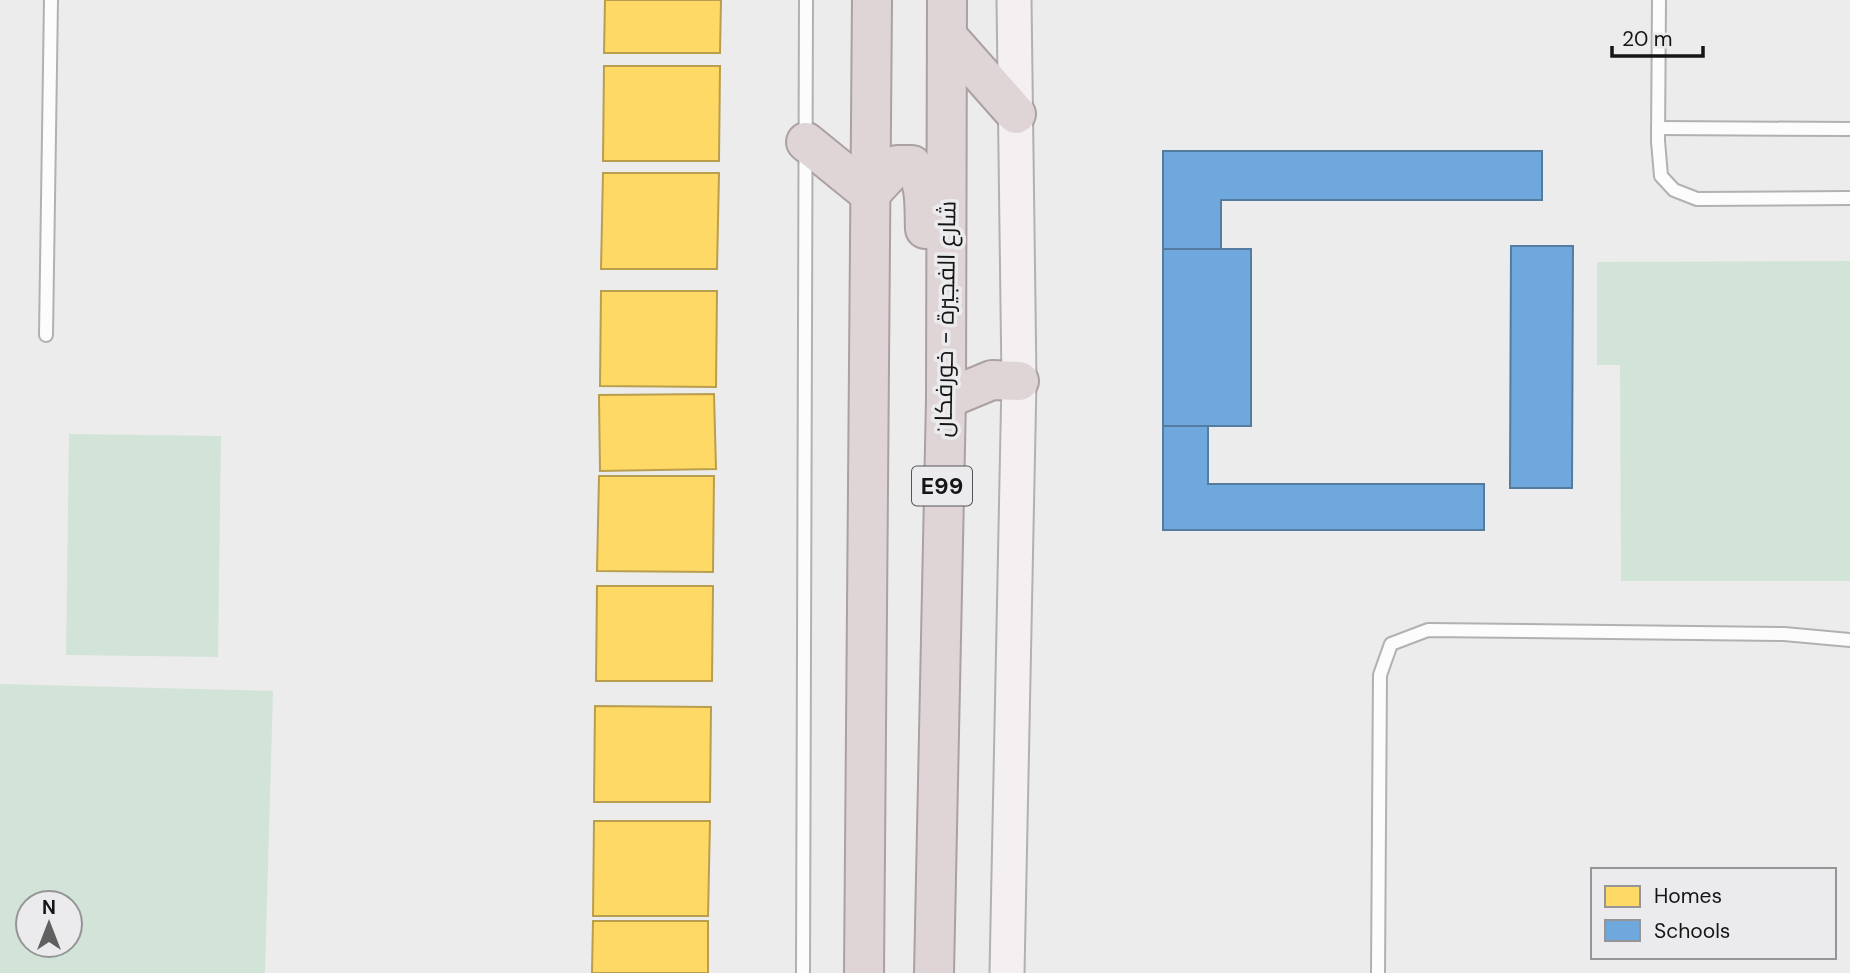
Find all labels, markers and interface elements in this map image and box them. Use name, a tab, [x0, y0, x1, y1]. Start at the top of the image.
scale bar	[1612, 14, 1703, 58]
text: 20 m	[1622, 25, 1673, 53]
street label: شارع الفجيرة - خورفكان	[927, 200, 964, 438]
road number: E99	[912, 466, 972, 506]
legend	[1591, 868, 1836, 959]
text: Homes	[1654, 882, 1722, 910]
north arrow	[14, 889, 84, 959]
text: N	[42, 895, 56, 920]
text: Schools	[1654, 917, 1730, 945]

